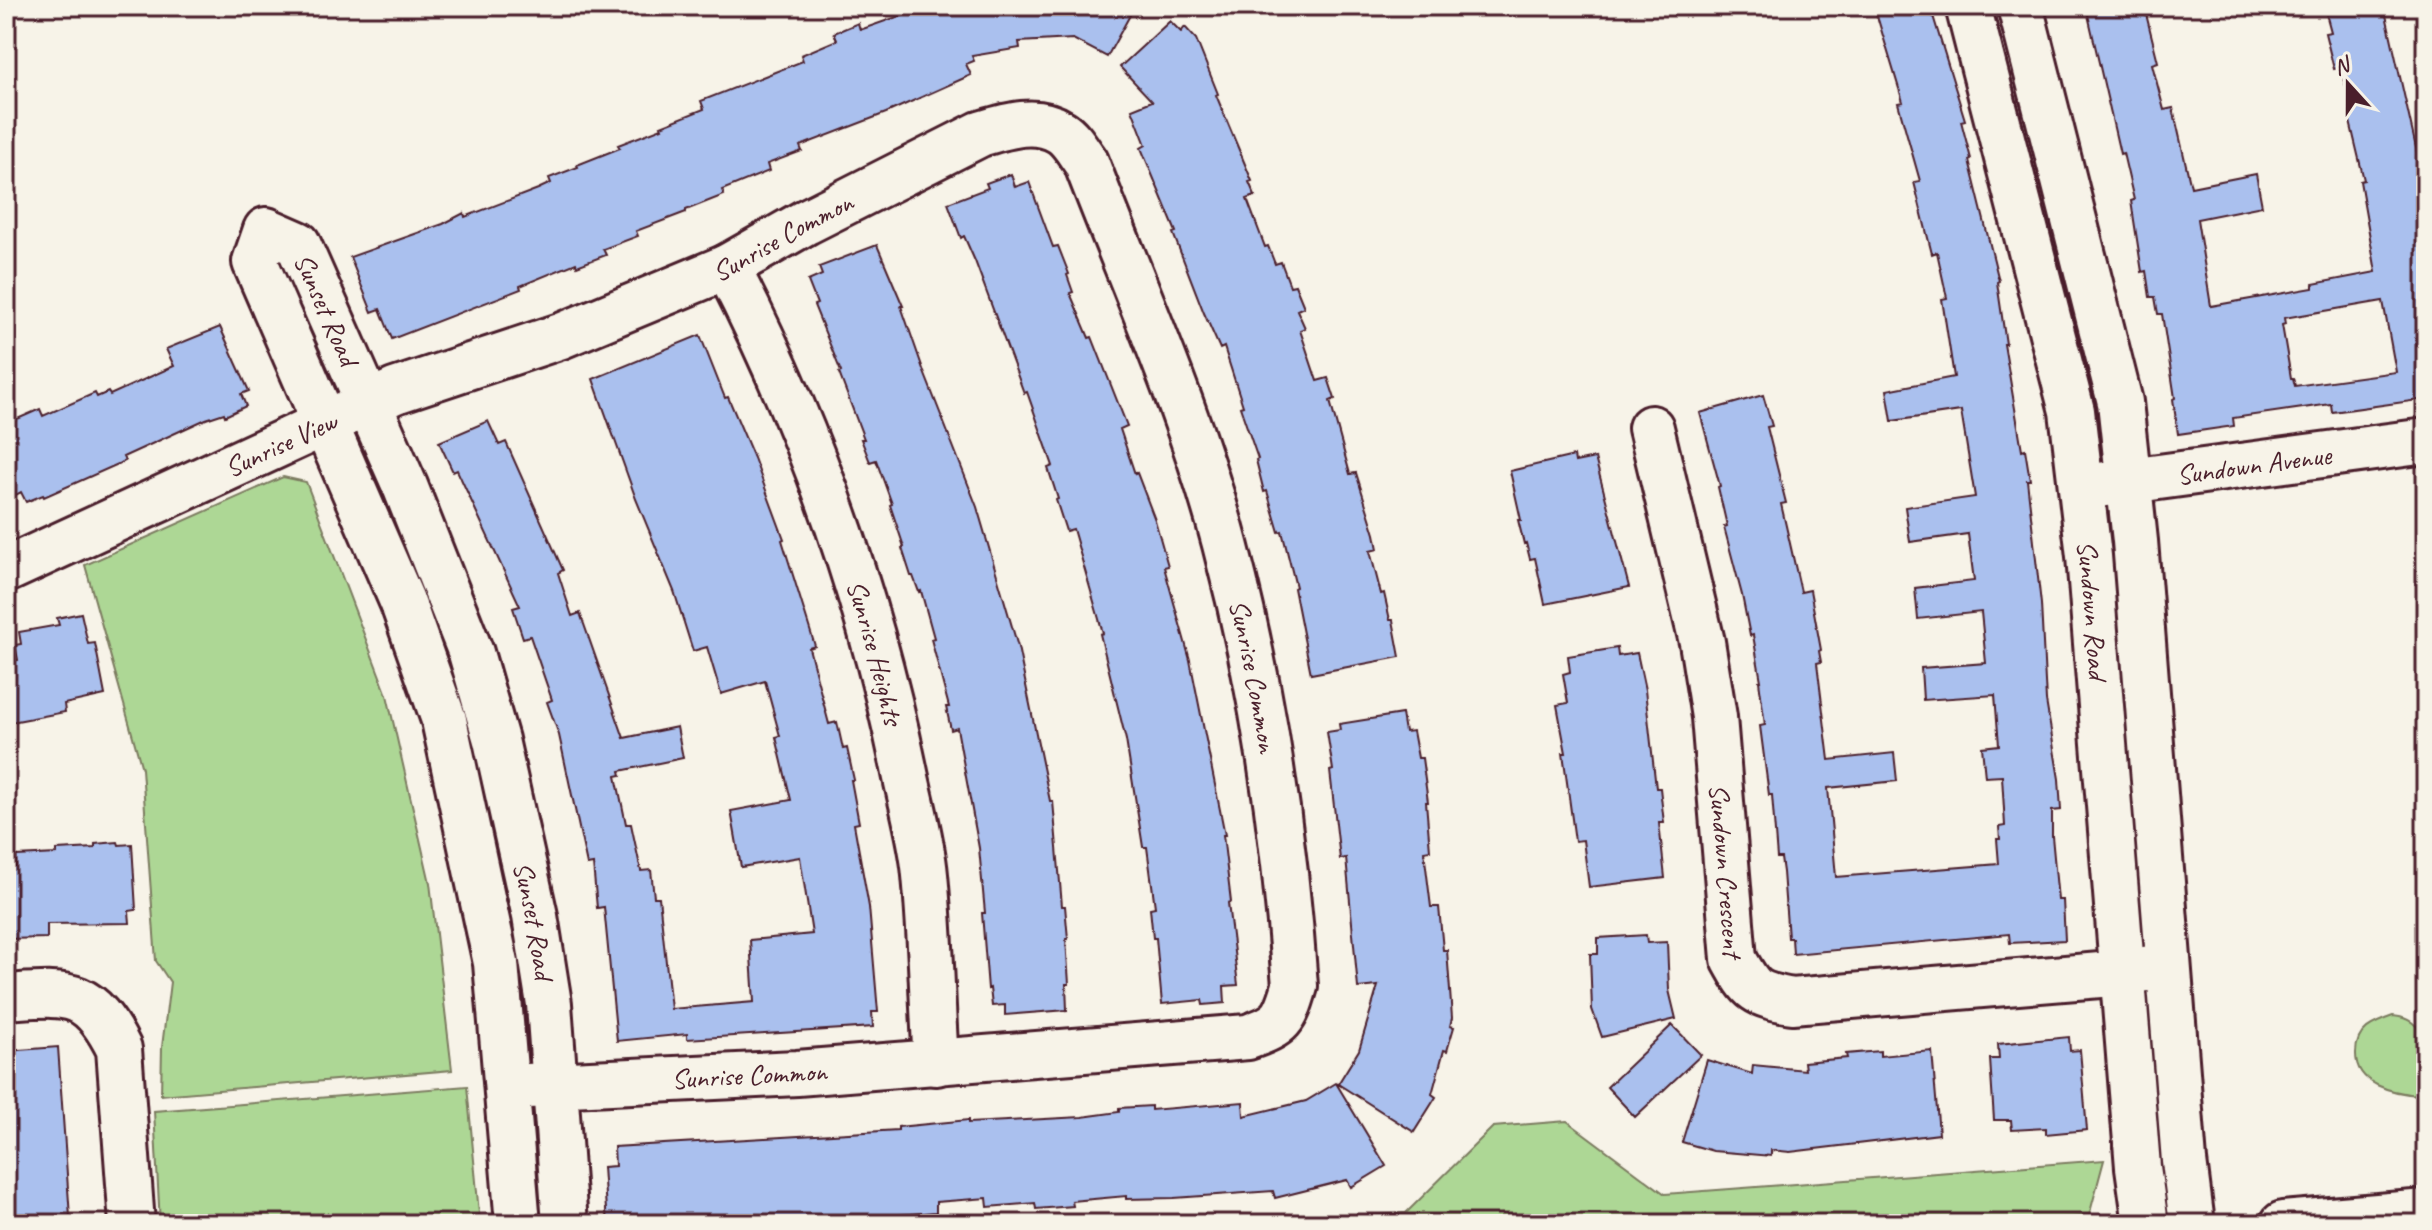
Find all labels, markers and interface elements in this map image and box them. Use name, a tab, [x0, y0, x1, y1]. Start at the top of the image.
north arrow	[2308, 44, 2388, 124]
text: N	[2330, 50, 2356, 82]
street label: Sunrise Common	[707, 183, 860, 289]
street label: Sunset Road	[287, 248, 368, 374]
street label: Sunrise View	[219, 402, 344, 485]
street label: Sundown Avenue	[2174, 436, 2335, 492]
street label: Sundown Road	[2070, 539, 2117, 684]
street label: Sunrise Heights	[839, 576, 912, 731]
street label: Sunrise Common	[1222, 596, 1286, 757]
street label: Sundown Crescent	[1702, 783, 1752, 962]
street label: Sunset Road	[506, 858, 563, 985]
street label: Sunrise Common	[671, 1053, 829, 1097]

